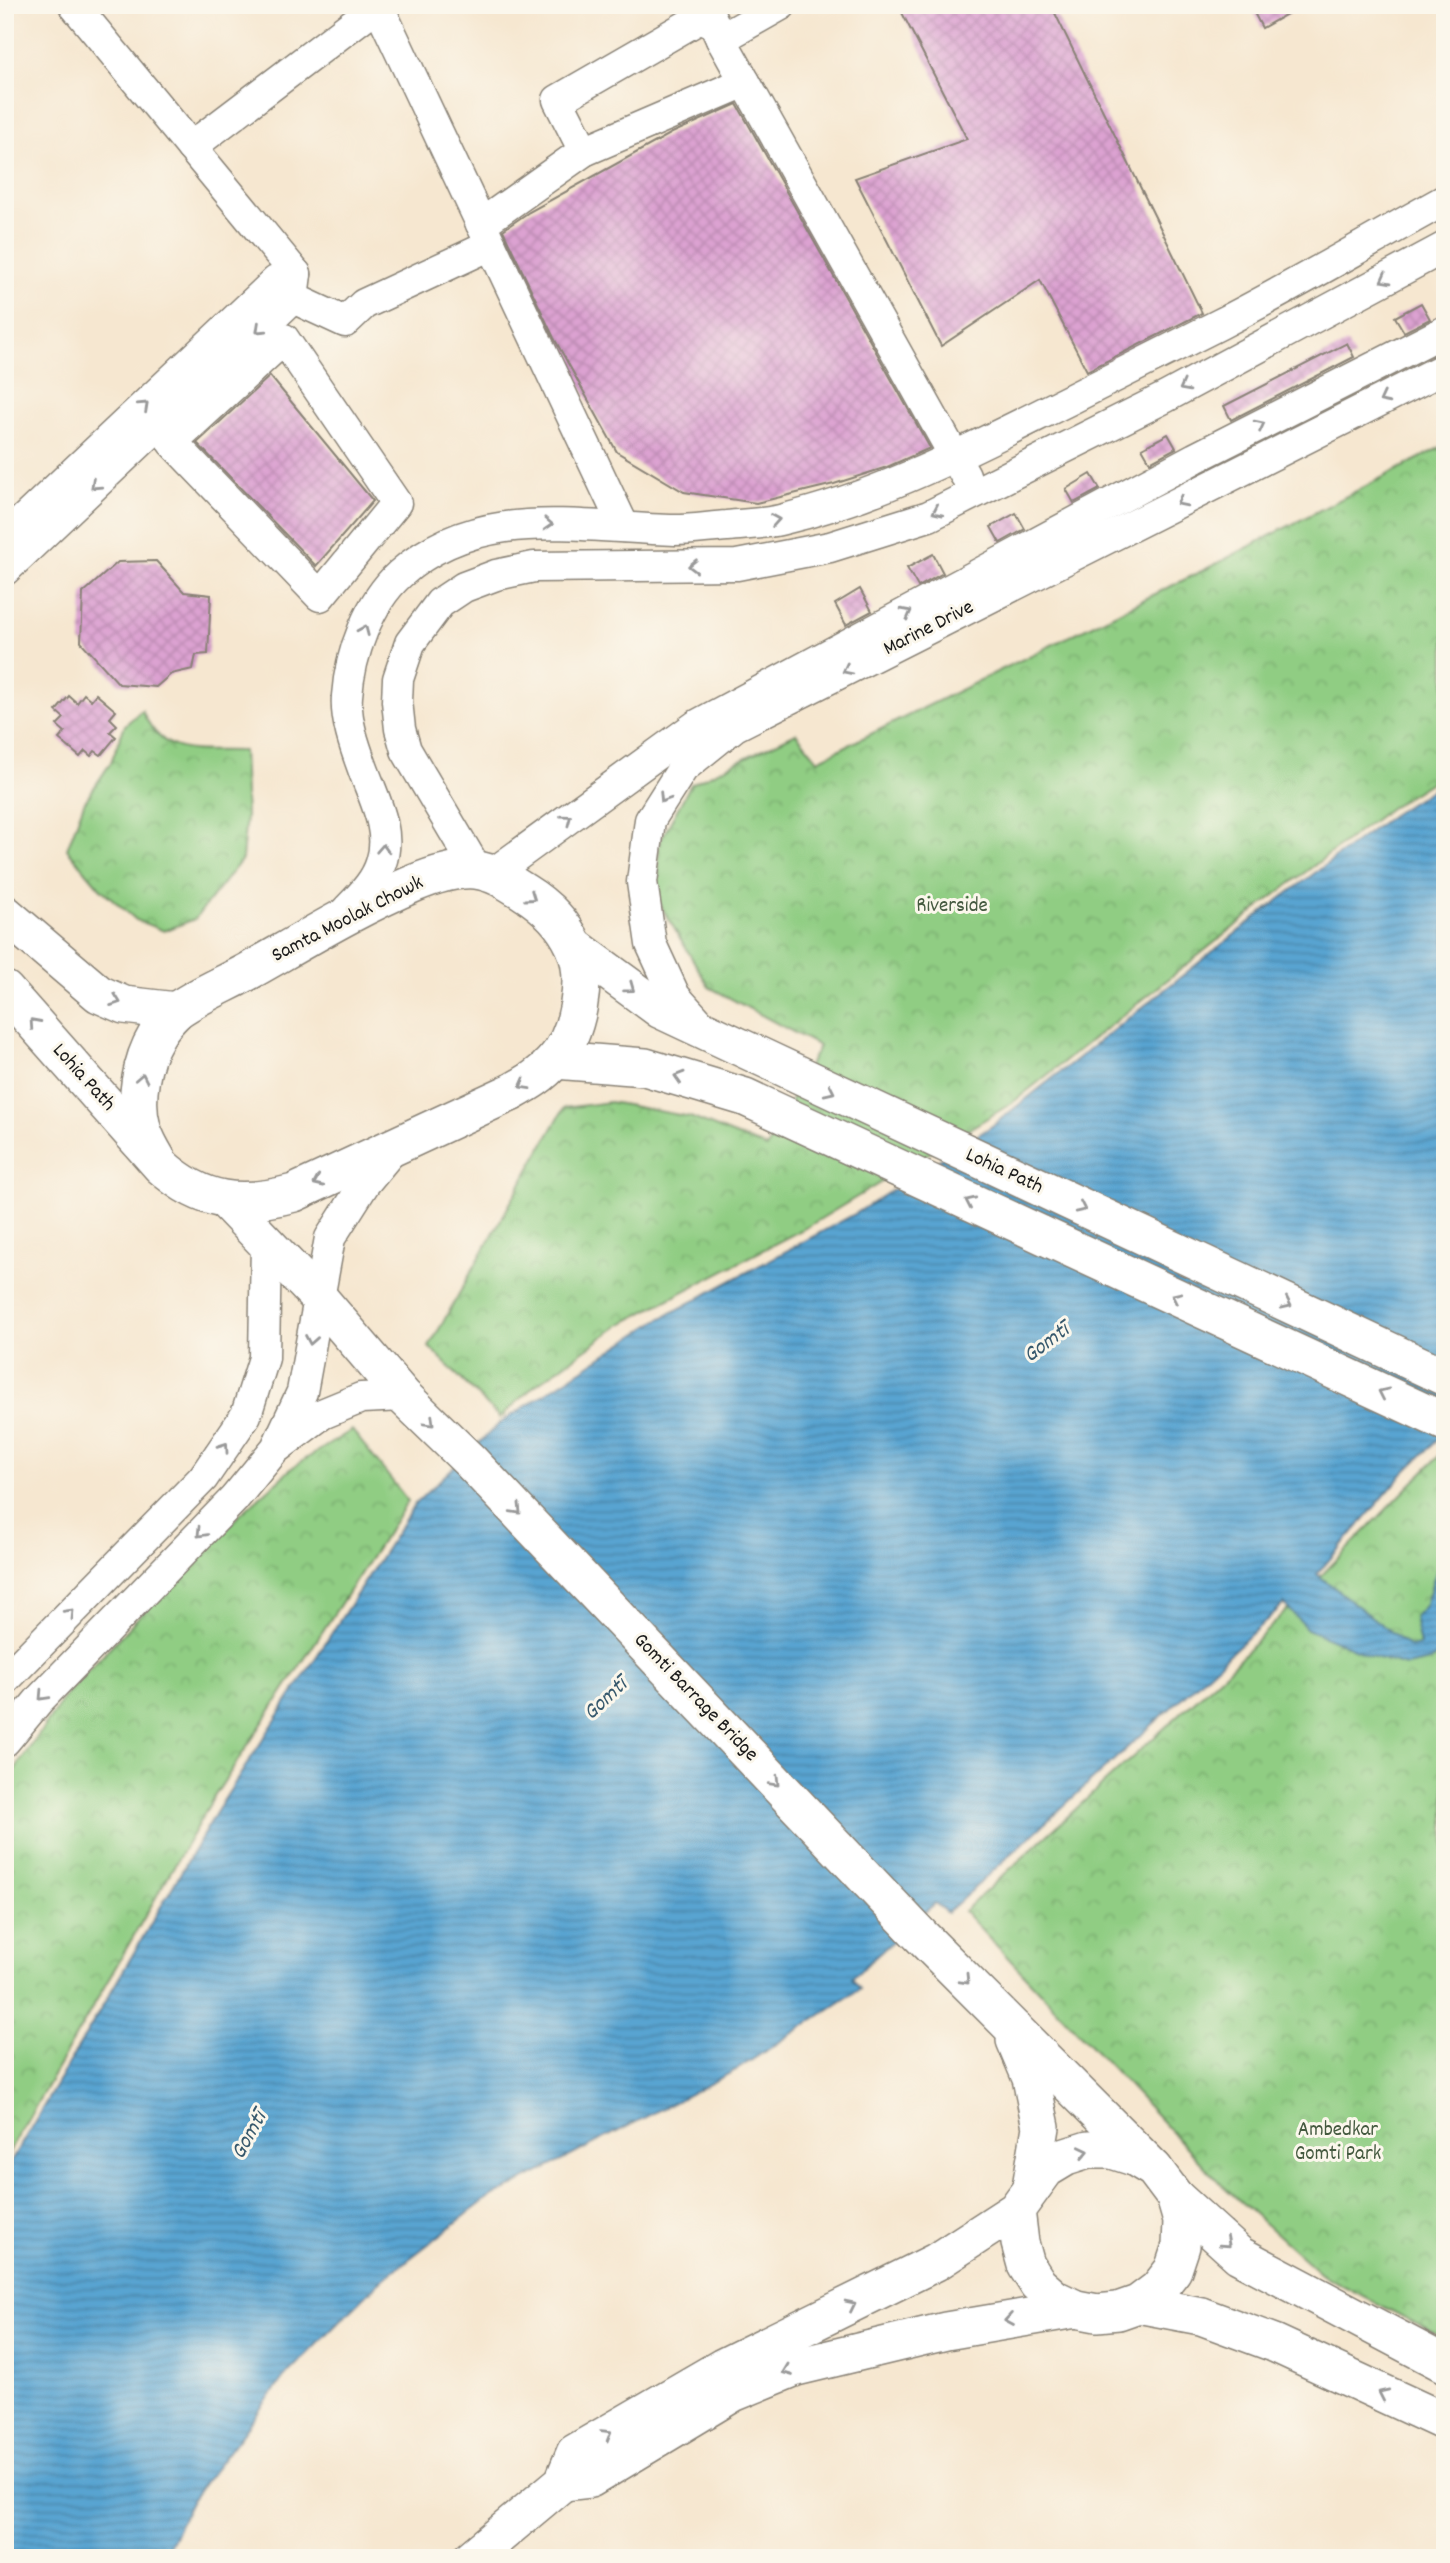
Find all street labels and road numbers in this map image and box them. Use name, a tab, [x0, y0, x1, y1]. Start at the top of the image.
street label: Marine Drive	[879, 593, 979, 665]
street label: Samta Moolak Chowk	[267, 869, 429, 971]
street label: Lohia Path	[44, 1037, 122, 1119]
street label: Lohia Path	[960, 1141, 1048, 1203]
street label: Gomti Barrage Bridge	[625, 1627, 765, 1769]

